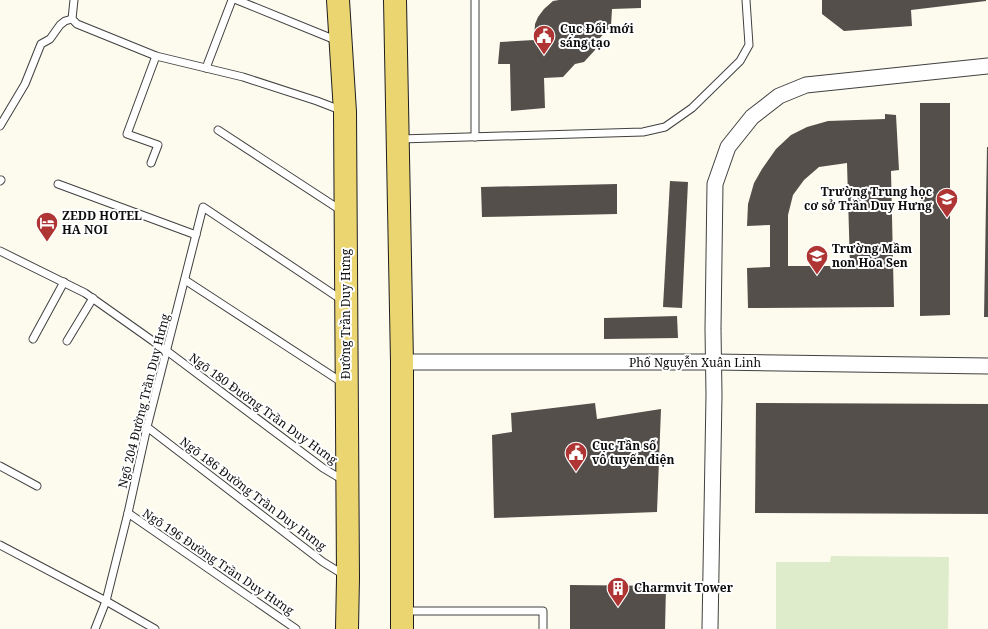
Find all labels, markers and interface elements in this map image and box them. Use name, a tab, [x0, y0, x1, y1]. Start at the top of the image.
place label: Cục Đổi mới sáng tạo	[560, 20, 635, 51]
public building icon: Cục Đổi mới sáng tạo	[531, 23, 557, 56]
place label: Trường Trung học cơ sở Trần Duy Hưng	[804, 183, 932, 214]
school or university icon: Trường Trung học cơ sở Trần Duy Hưng	[934, 186, 960, 219]
place label: ZEDD HOTEL HA NOI	[62, 207, 142, 238]
hotel icon: ZEDD HOTEL HA NOI	[34, 210, 60, 243]
place label: Trường Mầm non Hoa Sen	[832, 240, 912, 271]
school or university icon: Trường Mầm non Hoa Sen	[804, 243, 830, 276]
street label: Đường Trần Duy Hưng	[337, 248, 354, 379]
street label: Ngõ 204 Đường Trần Duy Hưng	[114, 311, 174, 490]
street label: Ngõ 180 Đường Trần Duy Hưng	[186, 349, 341, 468]
street label: Phố Nguyễn Xuân Linh	[629, 354, 761, 371]
street label: Ngõ 186 Đường Trần Duy Hưng	[177, 433, 330, 555]
place label: Cục Tần số vô tuyến điện	[592, 437, 674, 468]
public building icon: Cục Tần số vô tuyến điện	[563, 440, 589, 473]
street label: Ngõ 196 Đường Trần Duy Hưng	[139, 504, 298, 619]
building icon: Charmvit Tower	[605, 575, 631, 608]
place label: Charmvit Tower	[634, 579, 734, 596]

